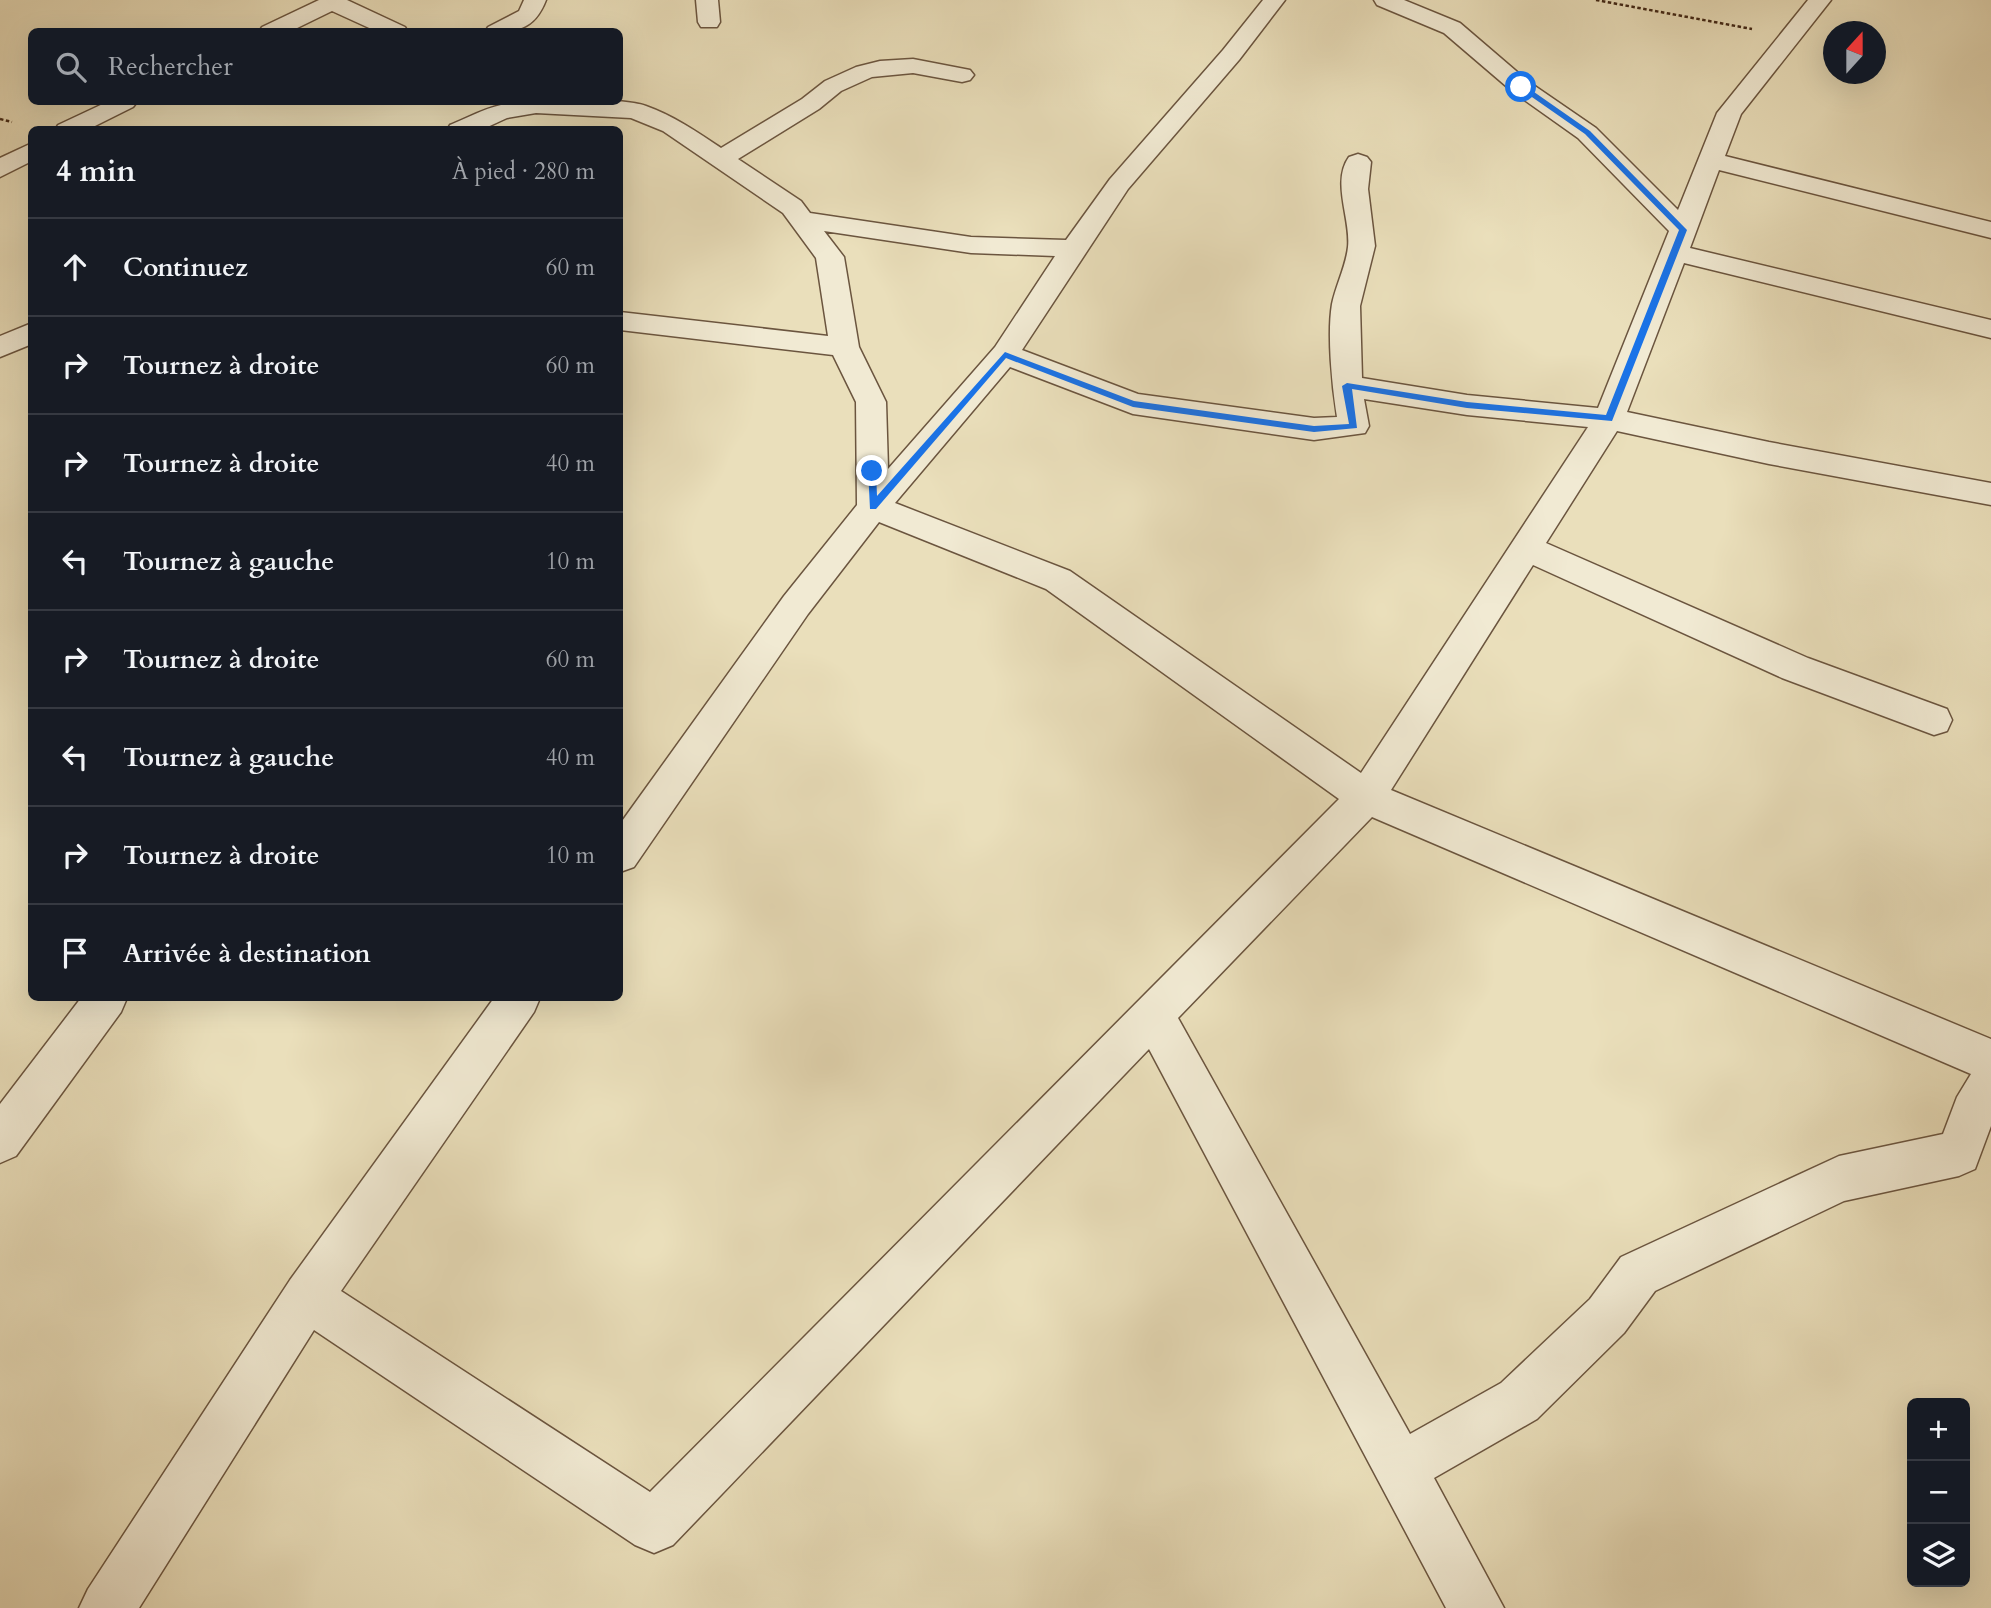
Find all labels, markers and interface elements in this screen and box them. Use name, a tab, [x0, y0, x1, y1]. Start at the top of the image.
north arrow	[1823, 21, 1886, 84]
search box	[28, 28, 623, 105]
icon: search	[52, 48, 90, 86]
text: Rechercher	[108, 49, 233, 84]
route start	[1505, 71, 1536, 102]
text: 4 min	[56, 151, 136, 192]
text: À pied · 280 m	[452, 156, 595, 187]
icon: ahead	[56, 248, 94, 286]
text: Continuez	[123, 250, 248, 285]
text: 60 m	[546, 252, 595, 283]
icon: right	[56, 346, 94, 384]
text: Tournez à droite	[123, 348, 319, 383]
text: 60 m	[546, 350, 595, 381]
icon: right	[56, 444, 94, 482]
text: Tournez à droite	[123, 446, 319, 481]
text: 40 m	[546, 448, 595, 479]
route end	[856, 455, 887, 486]
icon: left	[56, 542, 94, 580]
text: Tournez à gauche	[123, 544, 334, 579]
text: 10 m	[546, 546, 595, 577]
icon: right	[56, 640, 94, 678]
text: Tournez à droite	[123, 642, 319, 677]
text: 60 m	[546, 644, 595, 675]
icon: left	[56, 738, 94, 776]
text: Tournez à gauche	[123, 740, 334, 775]
text: 40 m	[546, 742, 595, 773]
icon: right	[56, 836, 94, 874]
text: Tournez à droite	[123, 838, 319, 873]
text: 10 m	[546, 840, 595, 871]
icon: arrive	[56, 934, 94, 972]
text: Arrivée à destination	[123, 936, 371, 971]
map controls	[1907, 1398, 1970, 1587]
button: +	[1907, 1398, 1970, 1461]
button: −	[1907, 1461, 1970, 1524]
button: layers	[1907, 1524, 1970, 1587]

